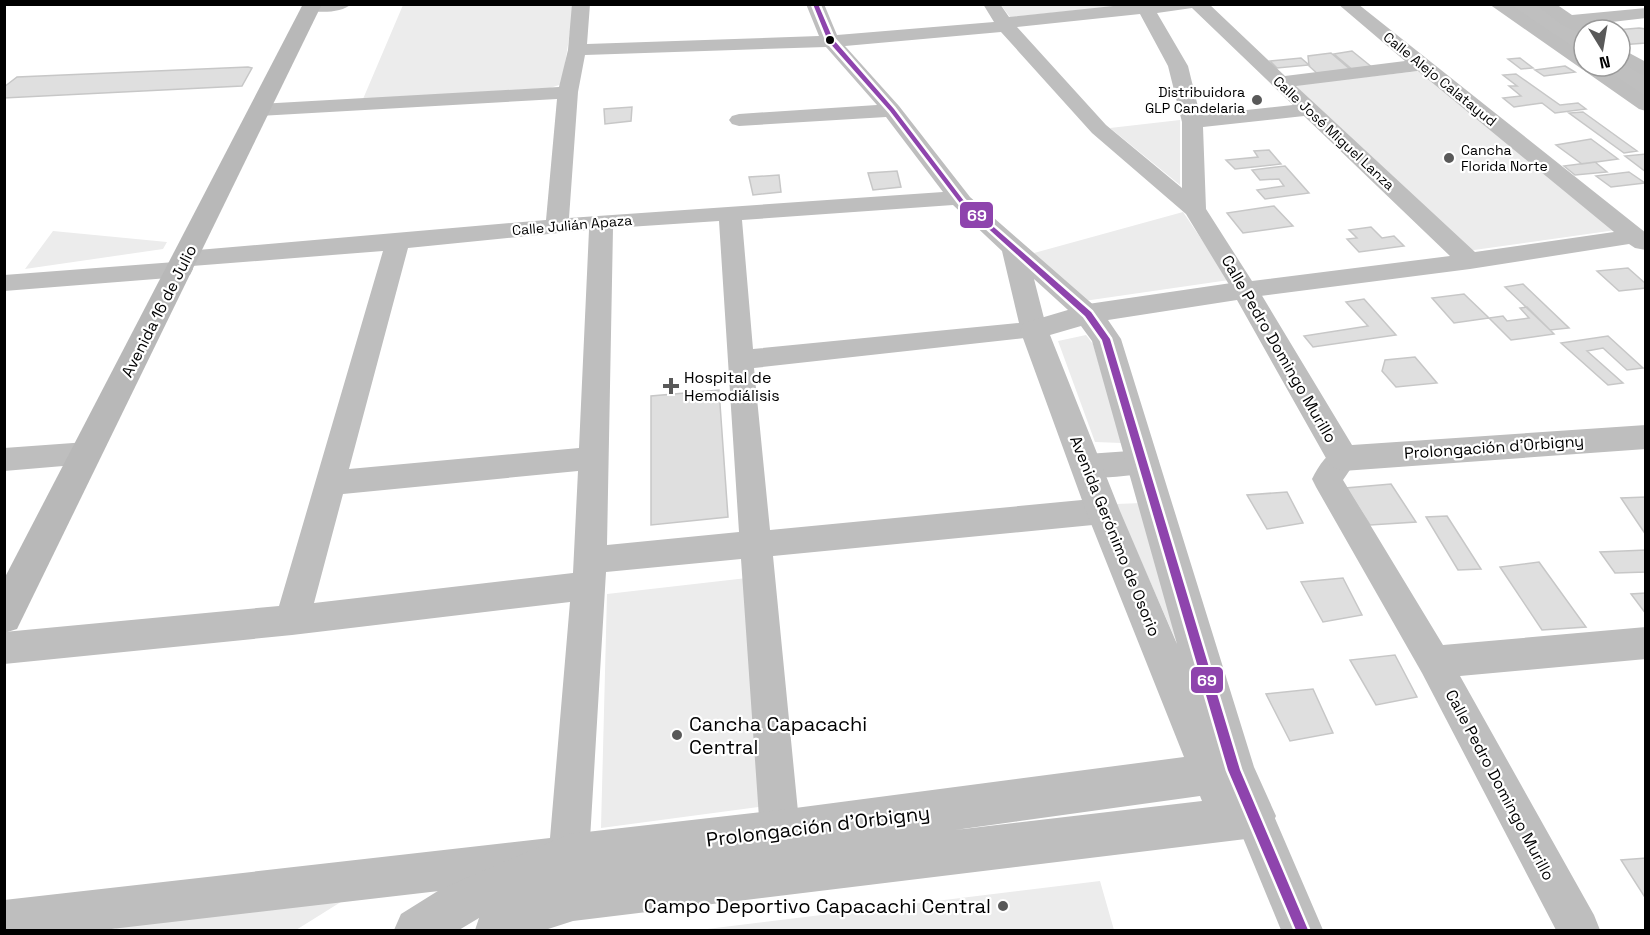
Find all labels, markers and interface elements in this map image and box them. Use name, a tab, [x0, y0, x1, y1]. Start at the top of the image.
north arrow	[1572, 18, 1632, 78]
street label: Calle Alejo Calatayud	[1380, 28, 1500, 130]
unlabelled marker	[824, 34, 836, 46]
text: N	[1597, 51, 1612, 74]
street label: Calle José Miguel Lanza	[1269, 72, 1399, 194]
place label: Distribuidora GLP Candelaria	[1145, 83, 1245, 117]
marker: Distribuidora GLP Candelaria	[1250, 93, 1264, 107]
place label: Cancha Florida Norte	[1461, 141, 1548, 175]
marker: Cancha Florida Norte	[1442, 151, 1456, 165]
line badge: 69	[959, 201, 994, 229]
text: 69	[967, 205, 987, 226]
street label: Calle Julián Apaza	[511, 211, 633, 239]
street label: Avenida 16 de Julio	[116, 241, 202, 381]
street label: Calle Pedro Domingo Murillo	[1217, 251, 1341, 447]
place label: Hospital de Hemodiálisis	[684, 367, 780, 406]
marker: Hospital de Hemodiálisis	[662, 377, 680, 395]
street label: Prolongación d'Orbigny	[1403, 430, 1585, 464]
street label: Avenida Gerónimo de Osorio	[1065, 432, 1165, 640]
line badge: 69	[1190, 666, 1224, 694]
text: 69	[1197, 670, 1217, 691]
street label: Calle Pedro Domingo Murillo	[1441, 686, 1559, 884]
place label: Cancha Capacachi Central	[689, 711, 867, 760]
marker: Cancha Capacachi Central	[670, 728, 684, 742]
street label: Prolongación d'Orbigny	[705, 799, 931, 853]
place label: Campo Deportivo Capacachi Central	[644, 893, 991, 919]
marker: Campo Deportivo Capacachi Central	[996, 899, 1010, 913]

